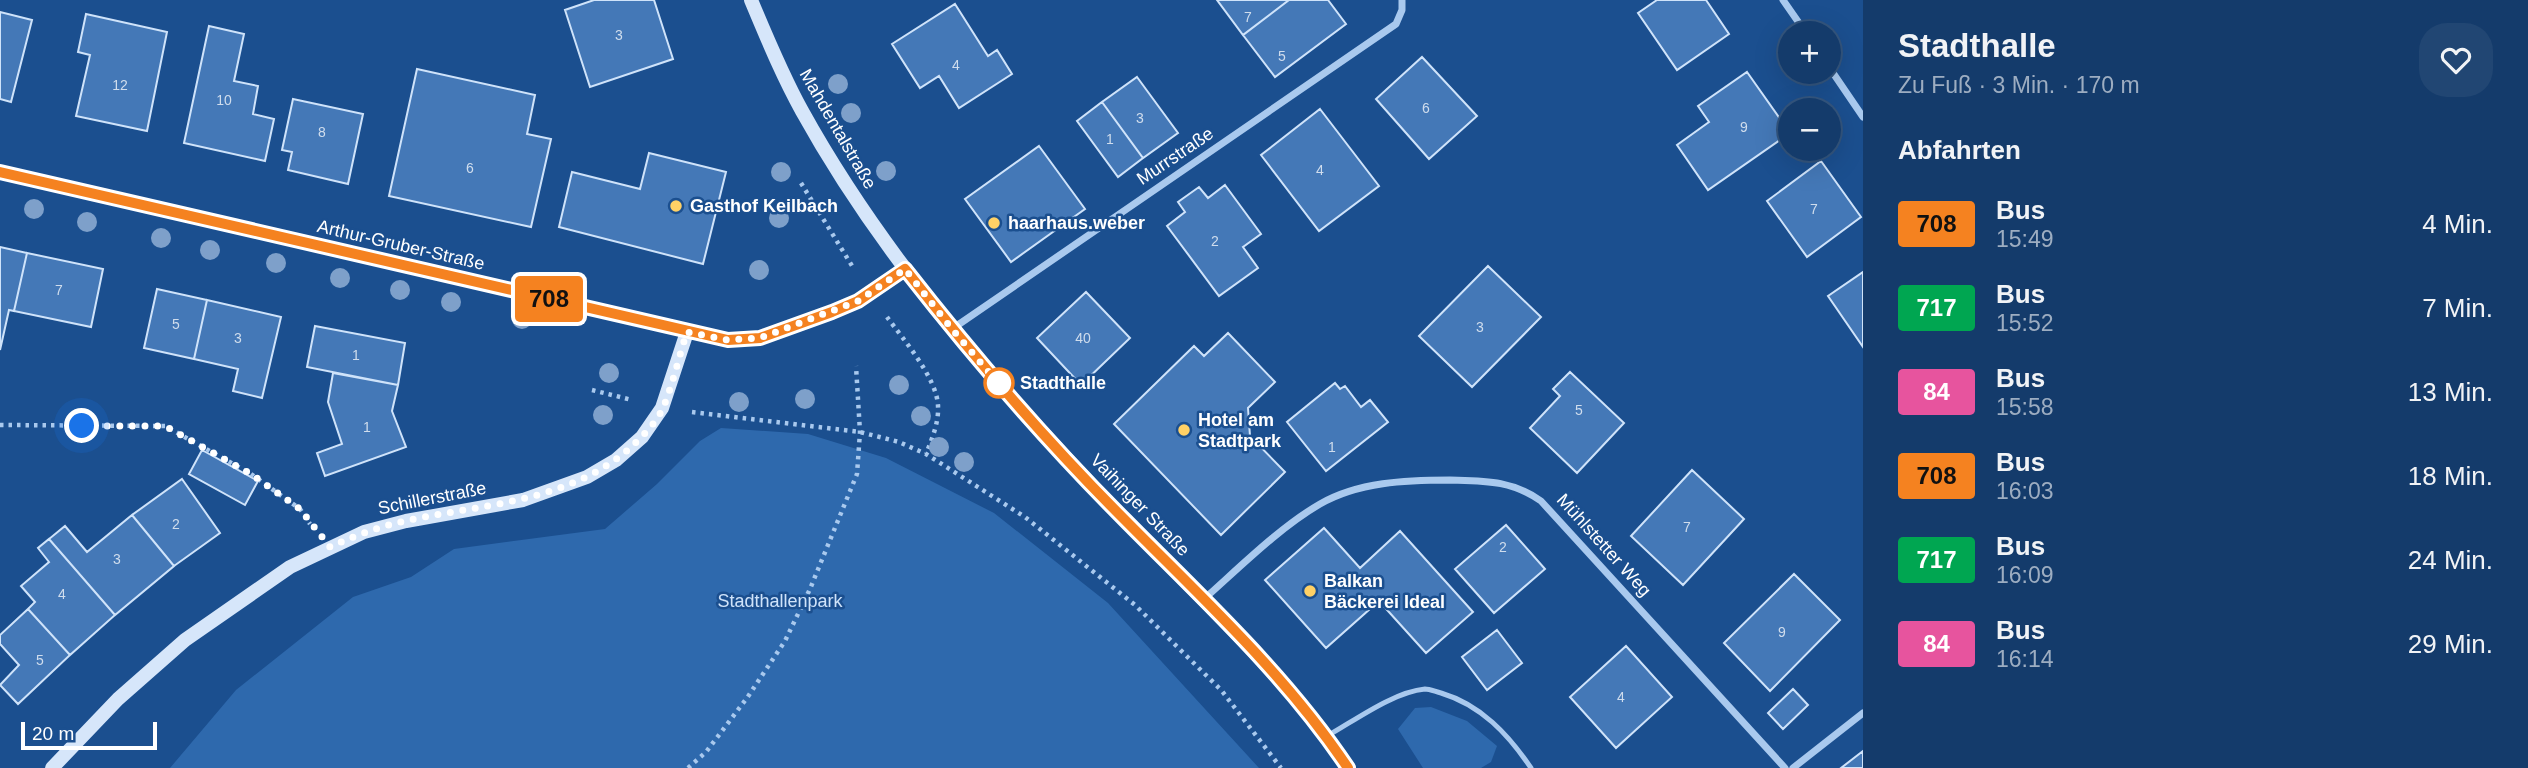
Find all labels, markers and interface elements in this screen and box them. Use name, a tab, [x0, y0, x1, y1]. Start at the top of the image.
house number: 7	[1244, 9, 1252, 25]
map controls	[1778, 21, 1841, 161]
button: +	[1778, 21, 1841, 84]
button: heart	[2419, 23, 2493, 97]
house number: 3	[615, 27, 623, 43]
text: Stadthalle	[1898, 27, 2056, 64]
house number: 5	[1278, 48, 1286, 64]
house number: 4	[952, 57, 960, 73]
street label: Mahdentalstraße	[796, 66, 880, 192]
text: Zu Fuß · 3 Min. · 170 m	[1898, 72, 2140, 98]
house number: 12	[112, 77, 128, 93]
house number: 10	[216, 92, 232, 108]
button: −	[1778, 98, 1841, 161]
house number: 6	[1422, 100, 1430, 116]
house number: 3	[1136, 110, 1144, 126]
house number: 9	[1740, 119, 1748, 135]
street label: Murrstraße	[1133, 123, 1217, 189]
house number: 8	[318, 124, 326, 140]
house number: 1	[1106, 131, 1114, 147]
text: Abfahrten	[1898, 135, 2021, 165]
house number: 6	[466, 160, 474, 176]
house number: 4	[1316, 162, 1324, 178]
text: Bus	[1996, 195, 2045, 225]
place label: Gasthof Keilbach	[690, 196, 838, 216]
marker: Gasthof Keilbach	[668, 198, 684, 214]
house number: 7	[1810, 201, 1818, 217]
text: 4 Min.	[2422, 209, 2493, 239]
text: 708	[1916, 210, 1957, 237]
place label: haarhaus.weber	[1008, 213, 1145, 233]
marker: haarhaus.weber	[986, 215, 1002, 231]
street label: Arthur-Gruber-Straße	[315, 216, 487, 274]
text: 15:49	[1996, 226, 2054, 252]
house number: 2	[1211, 233, 1219, 249]
line badge: 708	[509, 276, 589, 322]
text: Bus	[1996, 279, 2045, 309]
house number: 7	[55, 282, 63, 298]
text: 708	[529, 285, 569, 312]
text: 7 Min.	[2422, 293, 2493, 323]
text: 717	[1916, 294, 1957, 321]
text: 15:52	[1996, 310, 2054, 336]
house number: 5	[172, 316, 180, 332]
house number: 3	[1476, 319, 1484, 335]
house number: 3	[234, 330, 242, 346]
house number: 40	[1075, 330, 1091, 346]
house number: 1	[352, 347, 360, 363]
text: Bus	[1996, 363, 2045, 393]
marker: Stadthalle	[984, 368, 1014, 398]
place label: Stadthalle	[1020, 373, 1106, 393]
text: 13 Min.	[2408, 377, 2493, 407]
text: 84	[1923, 378, 1950, 405]
text: 15:58	[1996, 394, 2054, 420]
house number: 5	[1575, 402, 1583, 418]
your location	[64, 408, 99, 443]
place label: Hotel am Stadtpark	[1198, 410, 1282, 451]
house number: 1	[363, 419, 371, 435]
marker: Hotel am Stadtpark	[1176, 422, 1192, 438]
house number: 1	[1328, 439, 1336, 455]
text: Bus	[1996, 447, 2045, 477]
street label: Vaihinger Straße	[1086, 450, 1194, 560]
text: 18 Min.	[2408, 461, 2493, 491]
text: 708	[1916, 462, 1957, 489]
street label: Schillerstraße	[376, 478, 488, 518]
text: 16:03	[1996, 478, 2054, 504]
street label: Mühlstetter Weg	[1553, 490, 1655, 600]
house number: 2	[172, 516, 180, 532]
house number: 7	[1683, 519, 1691, 535]
text: Bus	[1996, 531, 2045, 561]
house number: 2	[1499, 539, 1507, 555]
text: 24 Min.	[2408, 545, 2493, 575]
text: 717	[1916, 546, 1957, 573]
house number: 3	[113, 551, 121, 567]
text: 16:09	[1996, 562, 2054, 588]
place label: Balkan Bäckerei Ideal	[1324, 571, 1445, 612]
marker: Balkan Bäckerei Ideal	[1302, 583, 1318, 599]
house number: 4	[58, 586, 66, 602]
park label: Stadthallenpark	[717, 591, 844, 611]
text: Bus	[1996, 615, 2045, 645]
house number: 9	[1778, 624, 1786, 640]
text: 29 Min.	[2408, 629, 2493, 659]
text: 84	[1923, 630, 1950, 657]
text: 16:14	[1996, 646, 2054, 672]
house number: 5	[36, 652, 44, 668]
house number: 4	[1617, 689, 1625, 705]
scale bar	[21, 719, 158, 751]
text: 20 m	[32, 723, 74, 744]

